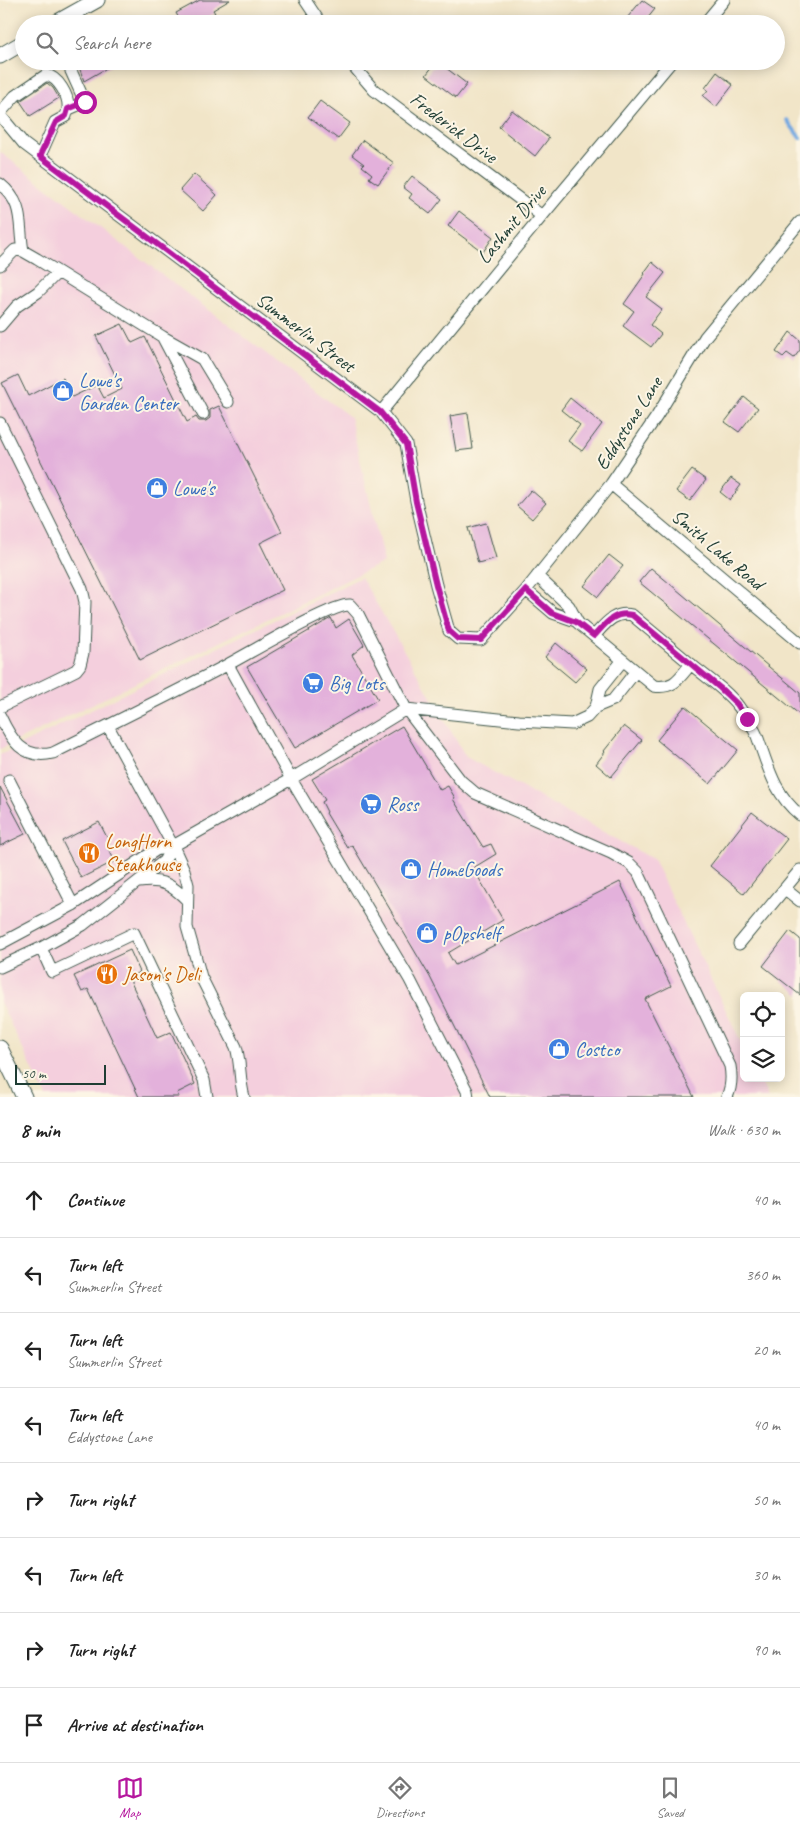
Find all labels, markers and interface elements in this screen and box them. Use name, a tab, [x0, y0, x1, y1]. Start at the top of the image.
search box	[15, 15, 785, 70]
icon: search	[33, 29, 61, 57]
text: Search here	[73, 31, 150, 55]
street label: Frederick Drive	[405, 86, 504, 169]
route start	[74, 91, 97, 114]
street label: Lashmit Drive	[471, 179, 553, 269]
street label: Summerlin Street	[251, 287, 362, 379]
place label: Lowe's Garden Center	[79, 368, 180, 416]
street label: Eddystone Lane	[589, 371, 669, 475]
shop icon: Lowe's Garden Center	[51, 379, 75, 403]
shop icon: Lowe's	[145, 476, 169, 500]
place label: Lowe's	[173, 476, 217, 501]
street label: Smith Lake Road	[666, 503, 771, 597]
supermarket icon: Big Lots	[301, 671, 325, 695]
place label: Big Lots	[329, 671, 386, 696]
route end	[736, 708, 759, 731]
supermarket icon: Ross	[359, 792, 383, 816]
place label: Ross	[387, 792, 420, 817]
place label: LongHorn Steakhouse	[105, 829, 182, 877]
restaurant icon: LongHorn Steakhouse	[77, 841, 101, 865]
shop icon: HomeGoods	[399, 857, 423, 881]
place label: HomeGoods	[427, 857, 504, 882]
shop icon: pOpshelf	[415, 921, 439, 945]
place label: pOpshelf	[443, 921, 505, 946]
restaurant icon: Jason's Deli	[95, 962, 119, 986]
place label: Jason's Deli	[122, 962, 202, 987]
map controls	[740, 992, 785, 1082]
button: locate	[740, 992, 785, 1037]
shop icon: Costco	[547, 1037, 571, 1061]
place label: Costco	[575, 1037, 621, 1062]
button: layers	[740, 1037, 785, 1082]
scale bar	[15, 1062, 106, 1085]
text: 50 m	[22, 1065, 46, 1082]
text: 8 min	[20, 1117, 60, 1143]
text: Walk · 630 m	[708, 1120, 780, 1140]
icon: ahead	[20, 1186, 48, 1214]
text: Continue	[67, 1188, 124, 1212]
text: 40 m	[753, 1190, 780, 1210]
text: Turn left	[67, 1253, 122, 1277]
icon: left	[20, 1261, 48, 1289]
text: 360 m	[746, 1265, 780, 1285]
text: Summerlin Street	[67, 1277, 161, 1297]
text: Turn left	[67, 1328, 122, 1352]
icon: left	[20, 1336, 48, 1364]
text: 20 m	[753, 1340, 780, 1360]
text: Summerlin Street	[67, 1352, 161, 1372]
text: Turn left	[67, 1403, 122, 1427]
icon: left	[20, 1411, 48, 1439]
text: 40 m	[753, 1415, 780, 1435]
text: Eddystone Lane	[67, 1427, 152, 1447]
icon: right	[20, 1486, 48, 1514]
text: Turn right	[67, 1488, 134, 1512]
text: 50 m	[753, 1490, 780, 1510]
icon: left	[20, 1561, 48, 1589]
text: Turn left	[67, 1563, 122, 1587]
text: 30 m	[753, 1565, 780, 1585]
icon: right	[20, 1636, 48, 1664]
text: Turn right	[67, 1638, 134, 1662]
text: 90 m	[753, 1640, 780, 1660]
icon: arrive	[20, 1711, 48, 1739]
text: Arrive at destination	[67, 1713, 203, 1737]
tab: Map	[116, 1774, 144, 1821]
tab: Directions	[376, 1774, 424, 1821]
tab: Saved	[656, 1774, 684, 1821]

